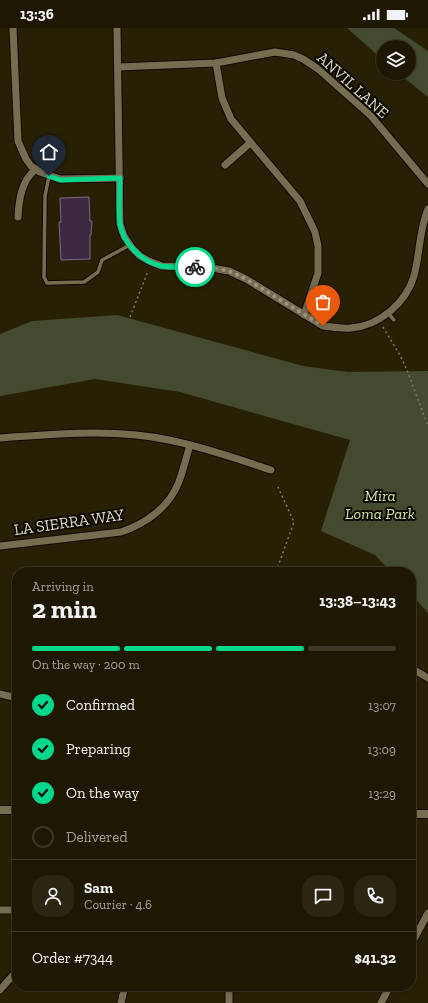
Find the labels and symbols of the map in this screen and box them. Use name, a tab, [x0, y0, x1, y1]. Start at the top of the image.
street label: ANVIL LANE	[313, 48, 393, 122]
pin	[32, 135, 66, 176]
courier	[175, 247, 215, 287]
pin	[306, 285, 340, 326]
park label: Mira Loma Park	[345, 486, 415, 523]
street label: LA SIERRA WAY	[13, 505, 125, 539]

